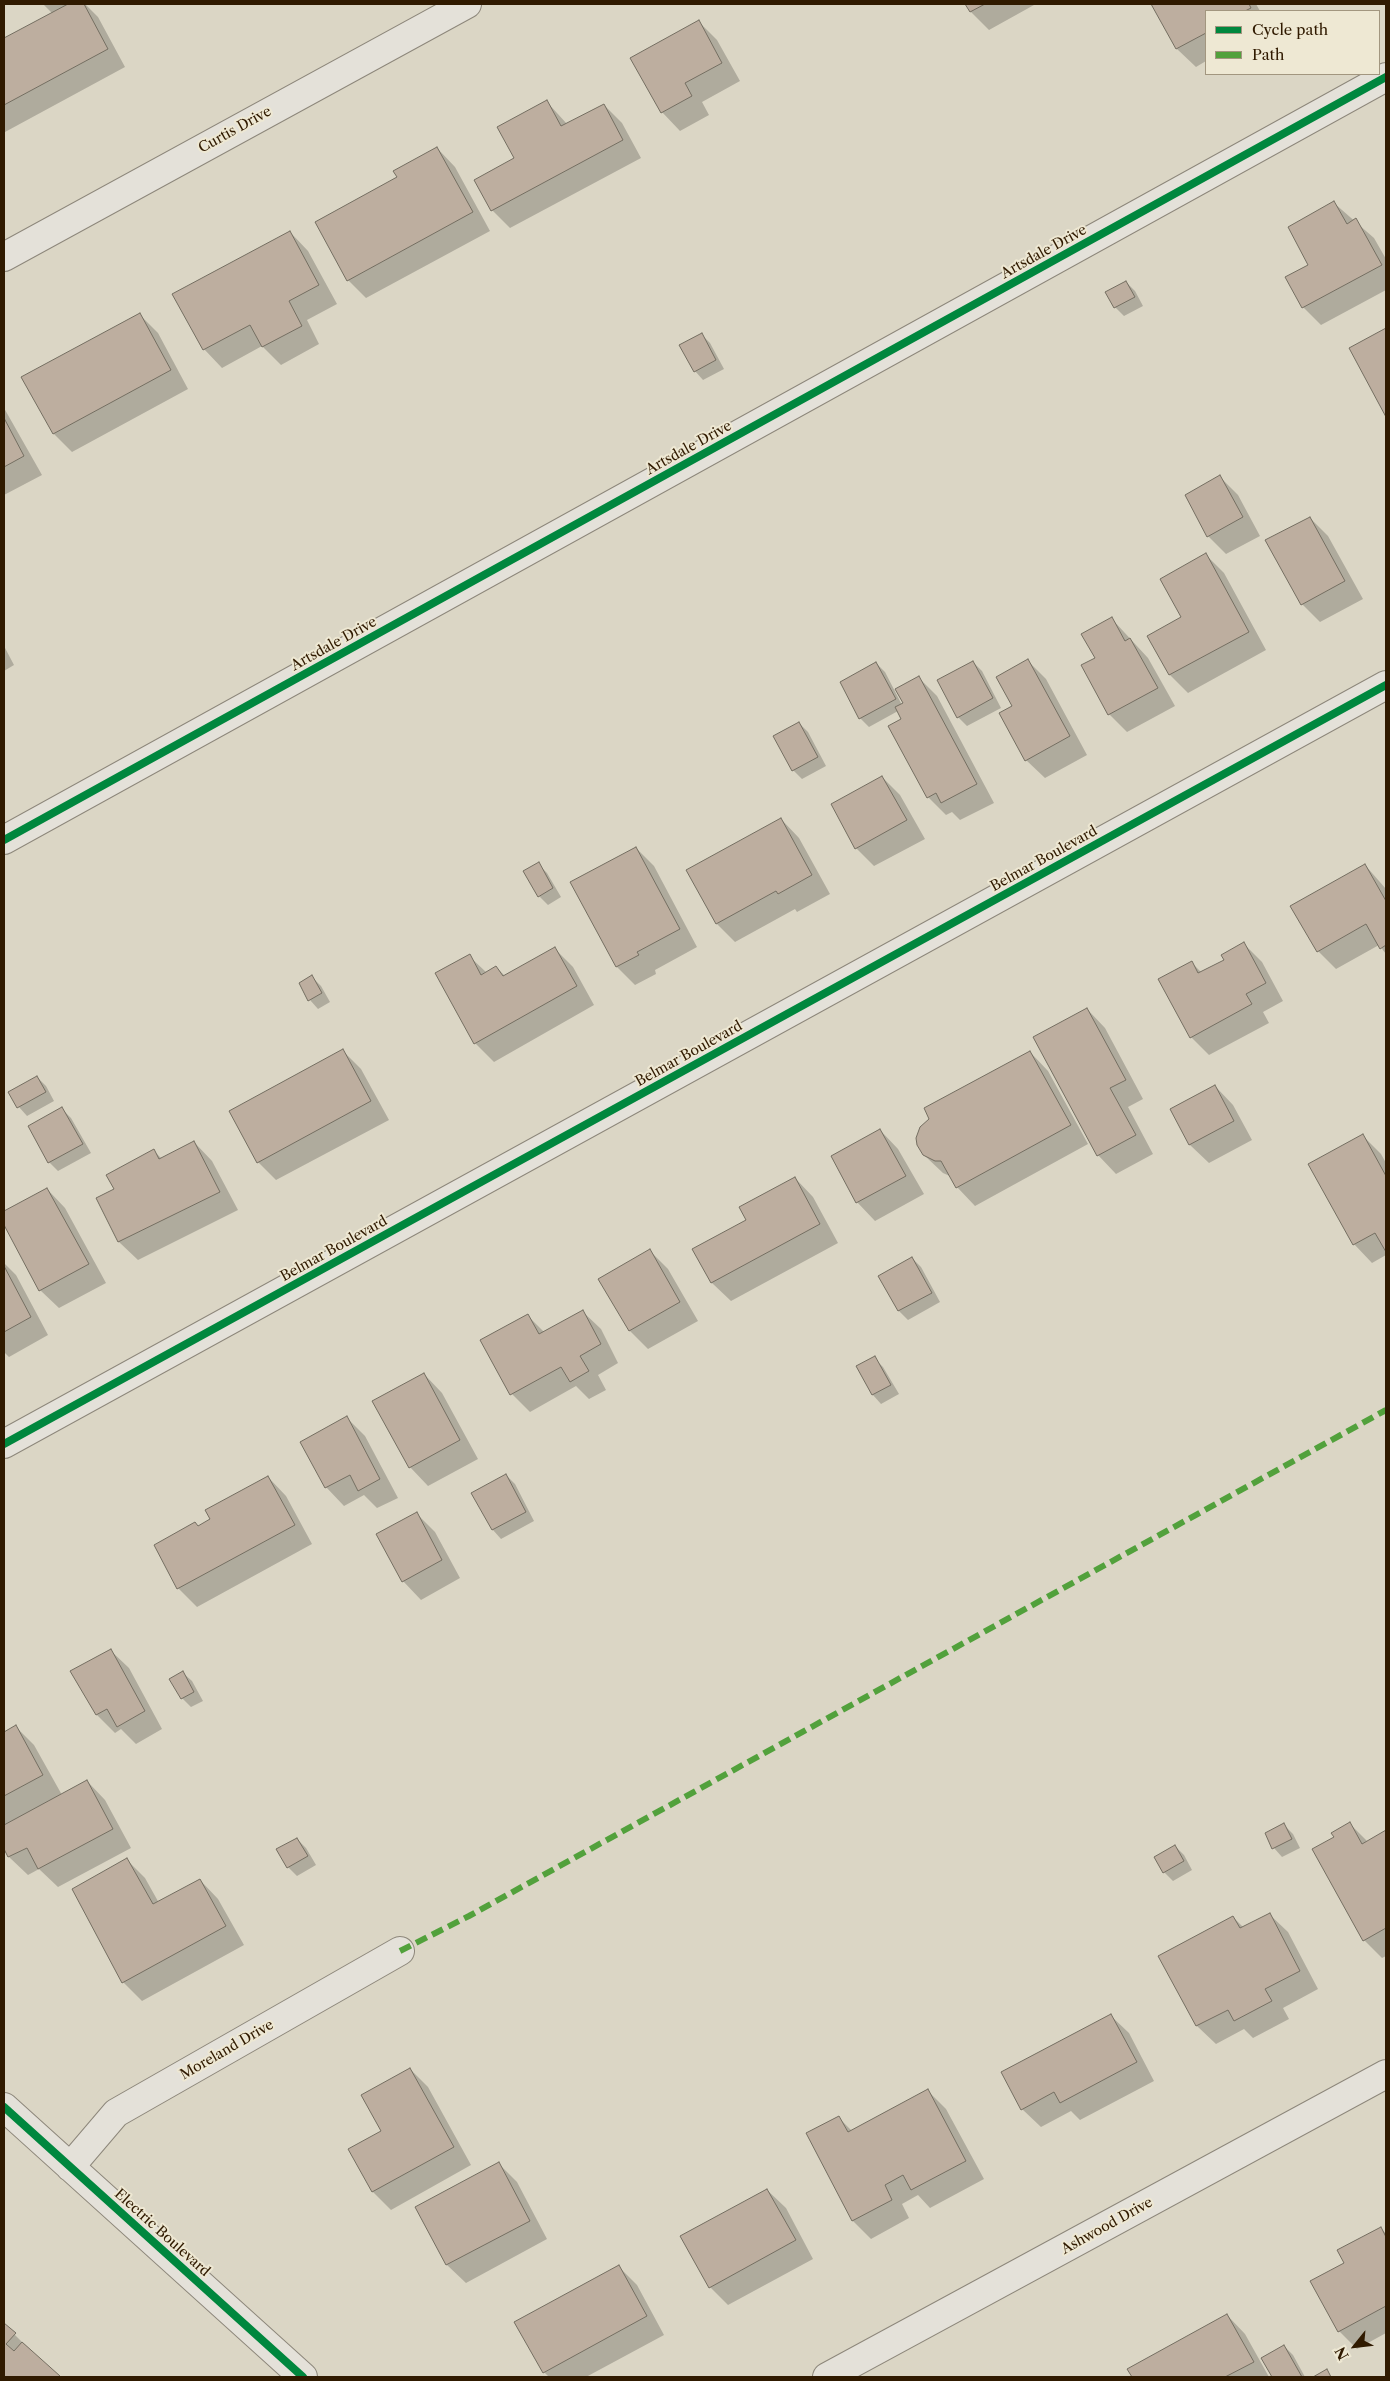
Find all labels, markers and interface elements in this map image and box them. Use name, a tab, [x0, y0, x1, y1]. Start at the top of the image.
legend	[1205, 10, 1380, 75]
text: Cycle path	[1252, 20, 1328, 39]
text: Path	[1252, 45, 1284, 64]
street label: Curtis Drive	[196, 103, 274, 157]
street label: Artsdale Drive	[998, 222, 1090, 282]
street label: Artsdale Drive	[643, 418, 735, 478]
street label: Artsdale Drive	[288, 614, 380, 674]
street label: Belmar Boulevard	[988, 823, 1100, 895]
street label: Belmar Boulevard	[633, 1018, 745, 1090]
street label: Belmar Boulevard	[278, 1213, 390, 1285]
street label: Moreland Drive	[177, 2017, 277, 2083]
street label: Electric Boulevard	[111, 2186, 213, 2280]
street label: Ashwood Drive	[1058, 2194, 1156, 2258]
north arrow	[1330, 2321, 1380, 2371]
text: N	[1331, 2344, 1353, 2363]

